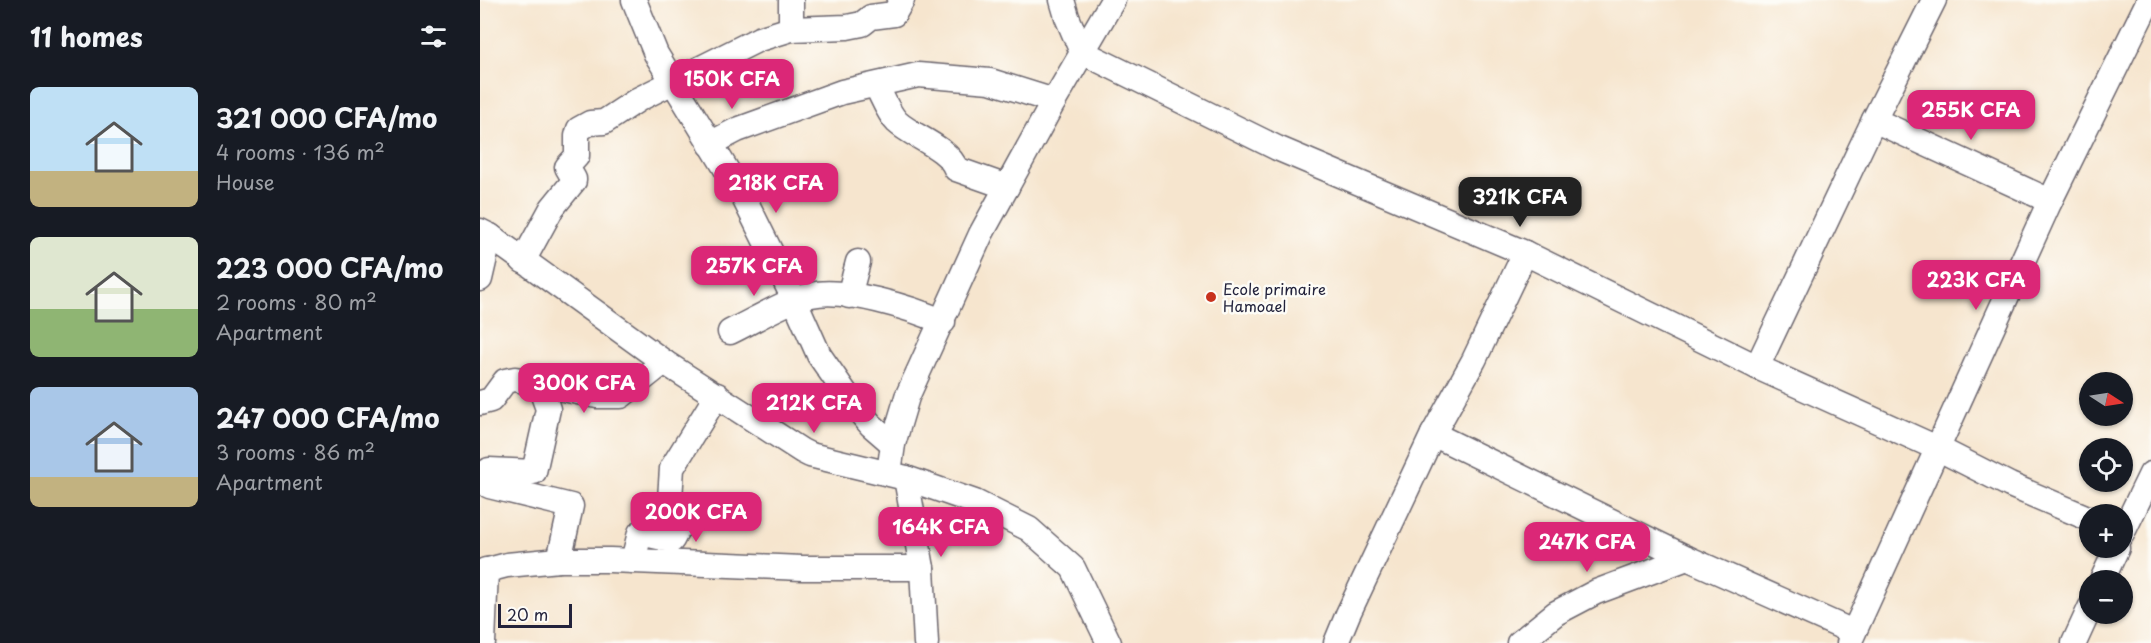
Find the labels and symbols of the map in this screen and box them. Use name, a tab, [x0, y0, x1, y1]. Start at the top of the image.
pin: 150K CFA	[670, 59, 794, 110]
pin: 255K CFA	[1909, 90, 2033, 141]
pin: 218K CFA	[714, 163, 838, 214]
pin: 321K CFA	[1458, 177, 1582, 228]
pin: 257K CFA	[692, 246, 816, 297]
pin: 223K CFA	[1914, 260, 2038, 311]
place label: Ecole primaire Hamoael	[1223, 277, 1326, 317]
marker: Ecole primaire Hamoael	[1204, 290, 1218, 304]
pin: 300K CFA	[522, 363, 646, 414]
north arrow	[2079, 372, 2133, 426]
pin: 212K CFA	[752, 383, 876, 434]
pin: 200K CFA	[634, 492, 758, 543]
pin: 164K CFA	[879, 507, 1003, 558]
pin: 247K CFA	[1525, 522, 1649, 573]
scale bar	[498, 601, 572, 628]

